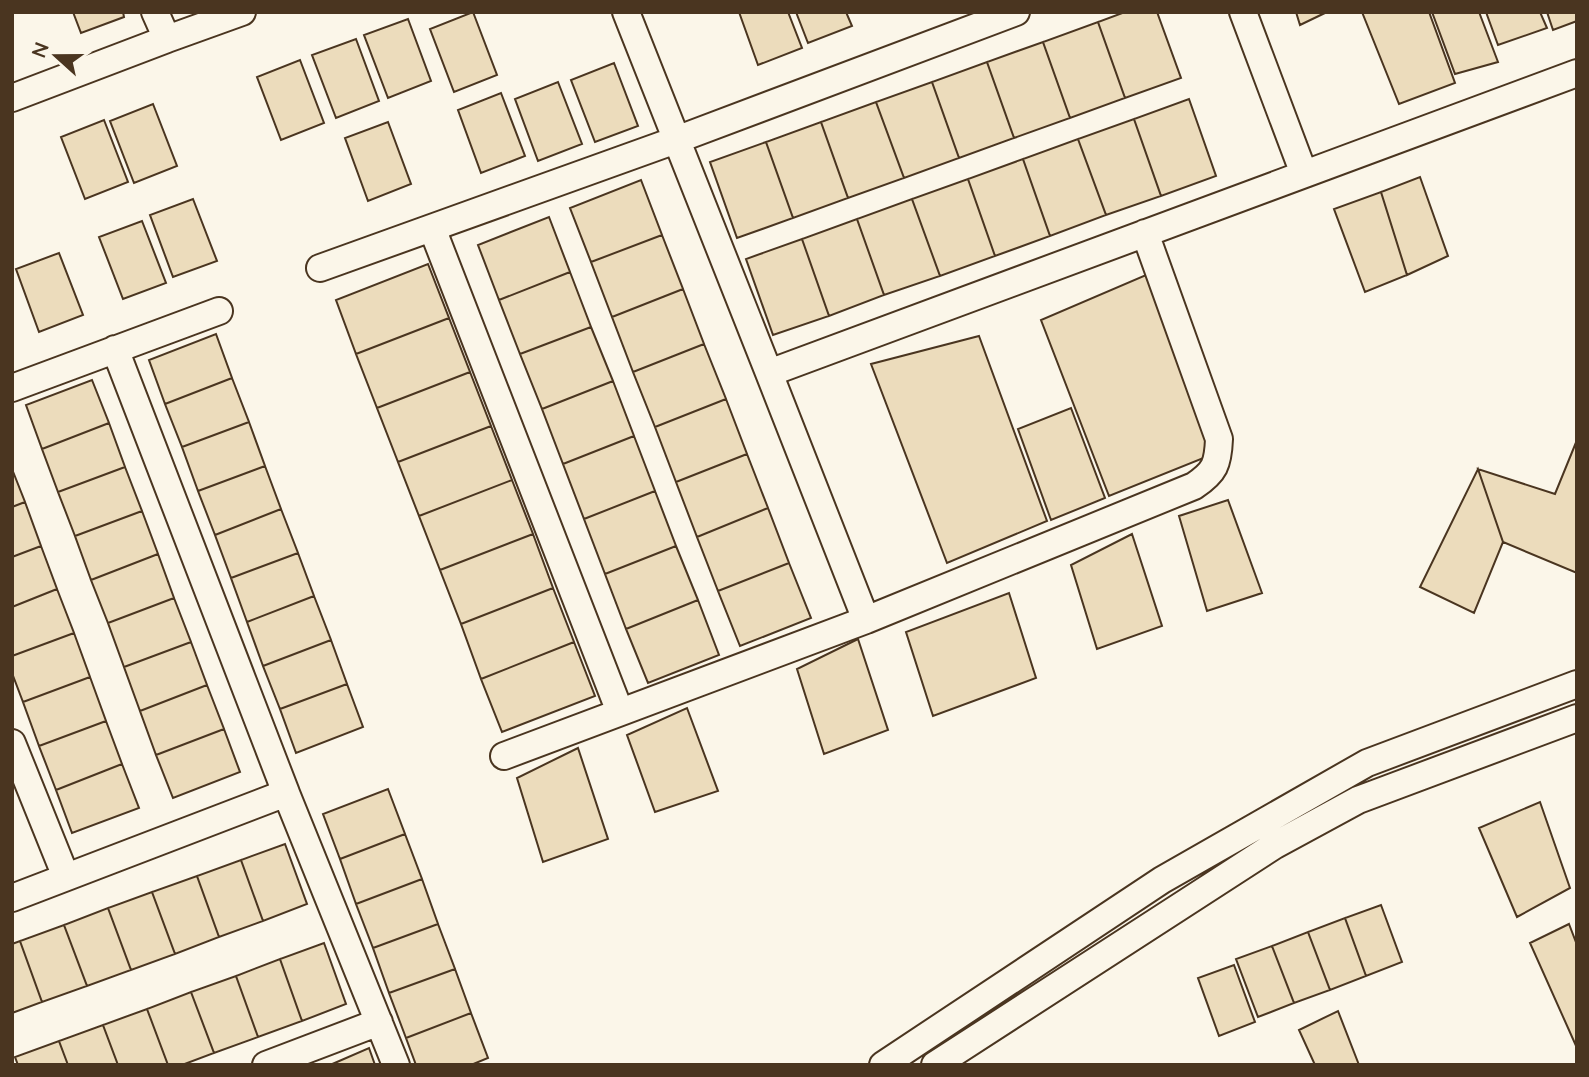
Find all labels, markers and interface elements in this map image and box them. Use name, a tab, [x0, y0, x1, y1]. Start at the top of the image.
north arrow	[21, 21, 91, 91]
text: N	[26, 39, 53, 61]

